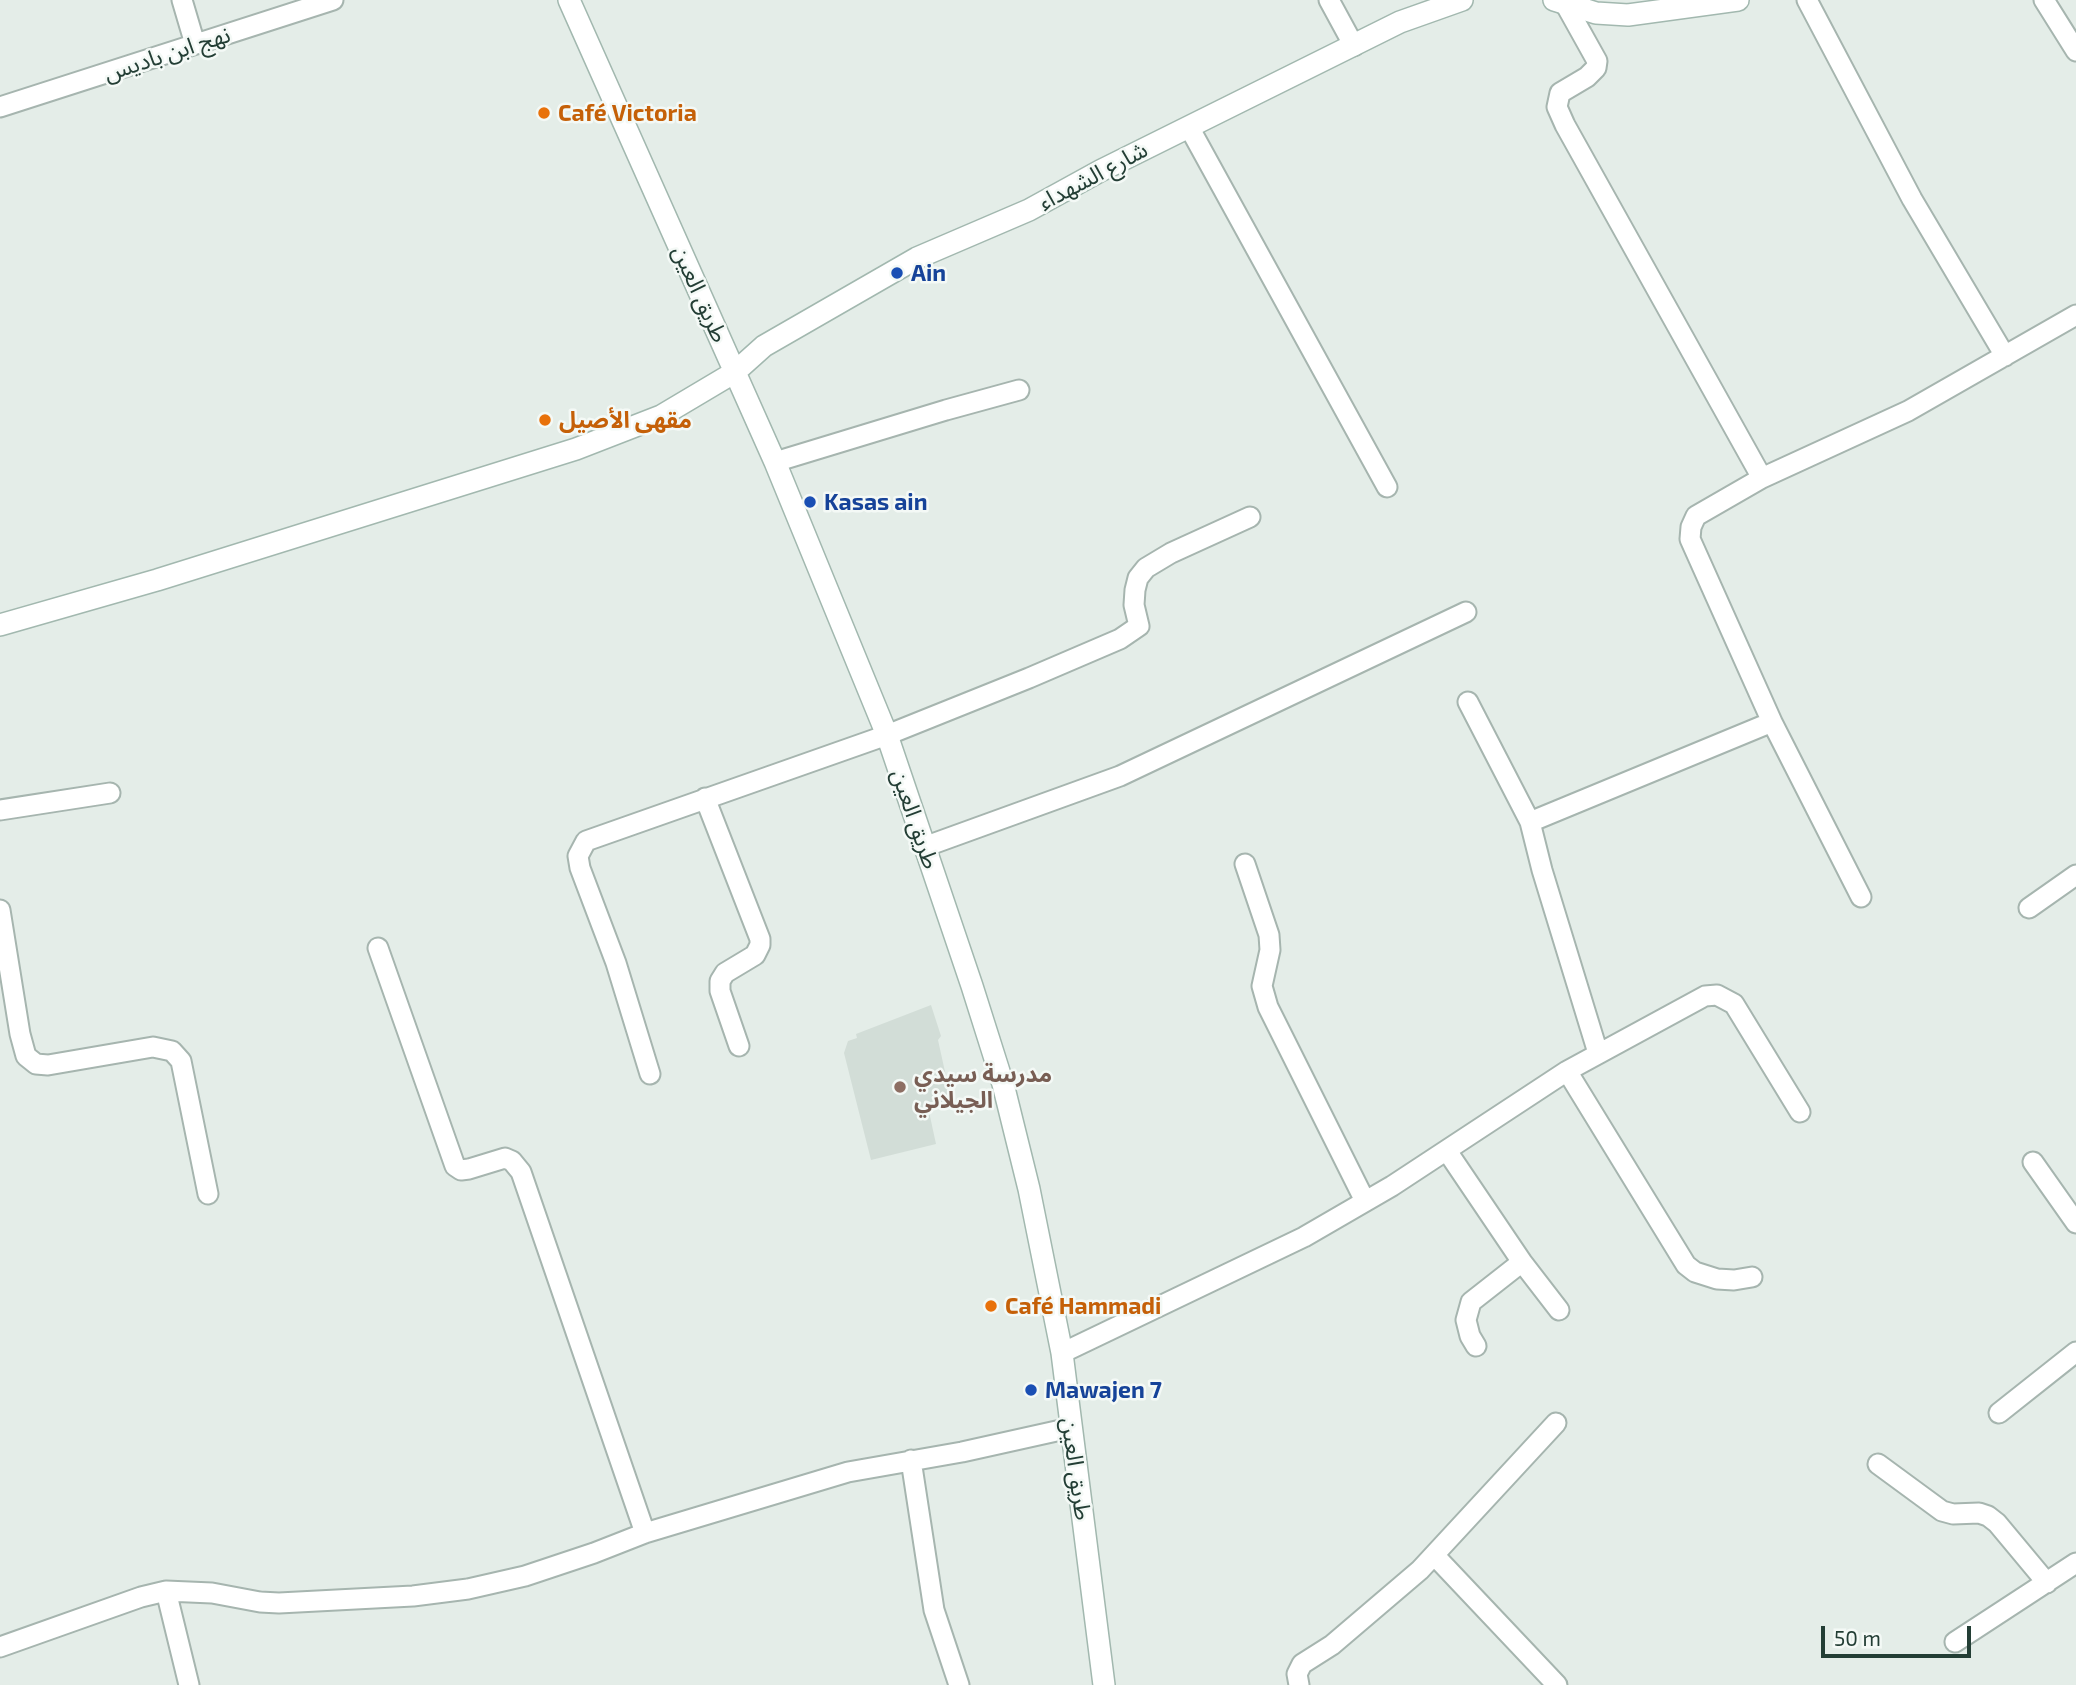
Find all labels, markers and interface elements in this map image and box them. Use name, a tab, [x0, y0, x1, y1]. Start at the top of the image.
street label: نهج ابن باديس	[100, 21, 234, 87]
place label: Café Victoria	[558, 99, 697, 127]
marker: Café Victoria	[536, 105, 552, 121]
street label: شارع الشهداء	[1034, 136, 1152, 216]
street label: طريق العين	[666, 241, 734, 347]
place label: Ain	[911, 259, 946, 287]
marker: Ain	[889, 265, 905, 281]
place label: مقهى الأصيل	[559, 406, 692, 434]
marker: مقهى الأصيل	[537, 412, 553, 428]
place label: Kasas ain	[824, 488, 927, 516]
marker: Kasas ain	[802, 494, 818, 510]
street label: طريق العين	[885, 766, 945, 872]
place label: مدرسة سيدي الجيلاني	[914, 1060, 1052, 1114]
marker: مدرسة سيدي الجيلاني	[892, 1079, 908, 1095]
place label: Café Hammadi	[1005, 1292, 1161, 1320]
marker: Café Hammadi	[983, 1298, 999, 1314]
place label: Mawajen 7	[1045, 1376, 1162, 1404]
marker: Mawajen 7	[1023, 1382, 1039, 1398]
street label: طريق العين	[1055, 1416, 1097, 1522]
scale bar	[1824, 1612, 1974, 1656]
text: 50 m	[1834, 1625, 1881, 1650]

